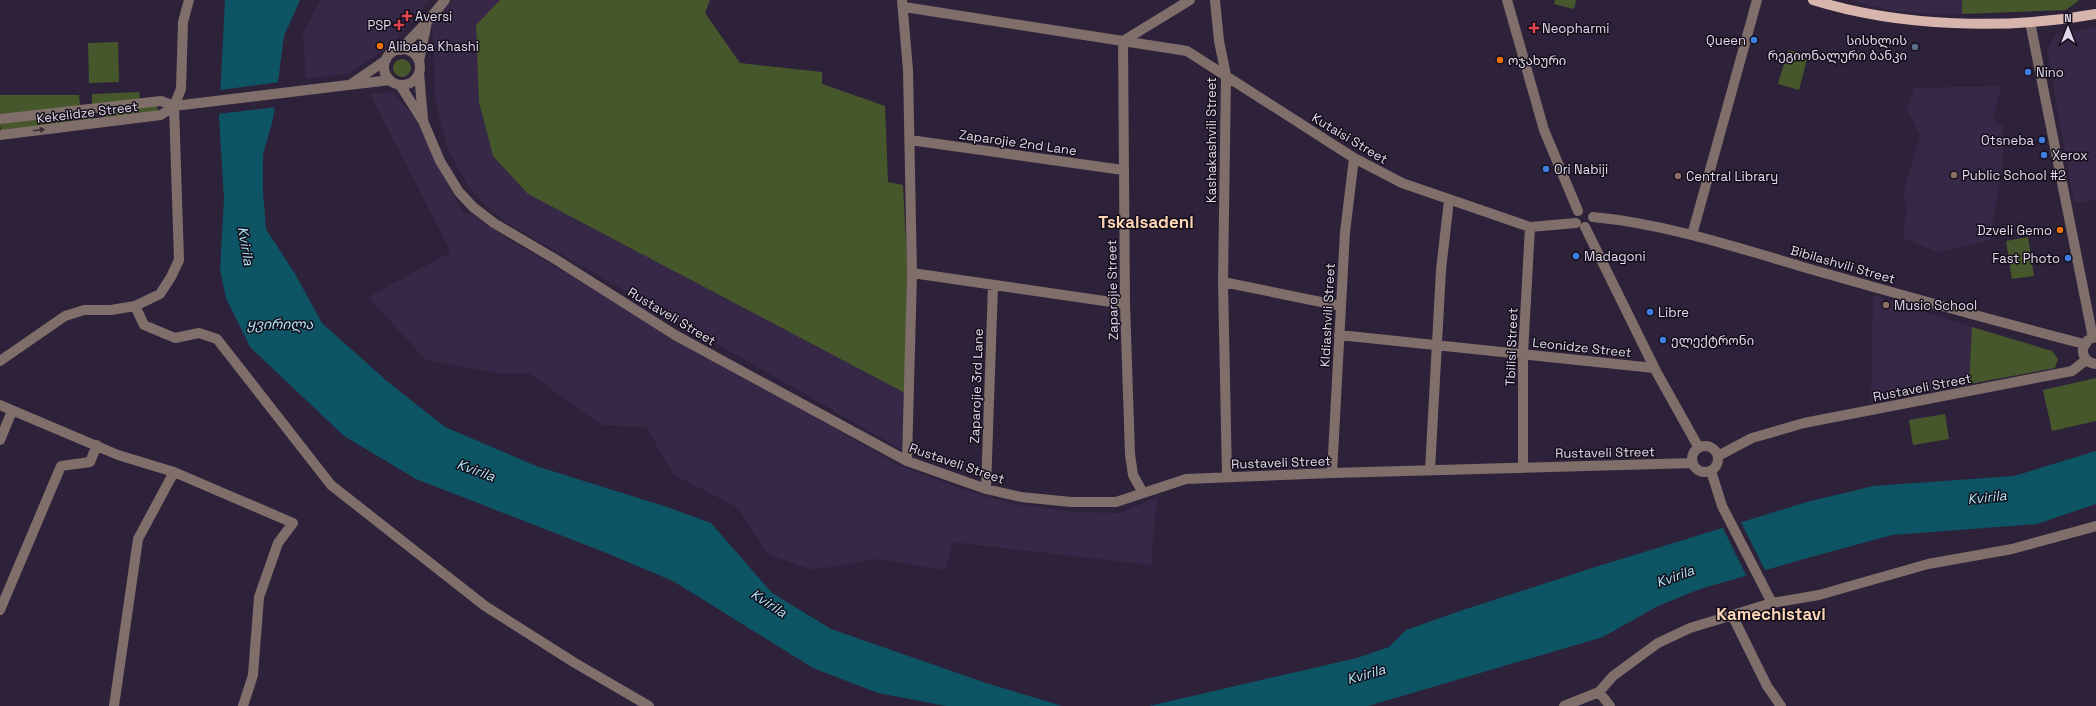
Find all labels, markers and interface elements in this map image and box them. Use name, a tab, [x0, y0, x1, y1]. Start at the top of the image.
place label: Aversi	[415, 8, 452, 25]
north arrow	[2048, 8, 2088, 48]
marker: Aversi	[402, 11, 412, 21]
text: N	[2064, 11, 2072, 25]
place label: PSP	[367, 17, 391, 34]
marker: PSP	[394, 20, 404, 30]
place label: Neopharmi	[1542, 20, 1609, 37]
marker: Neopharmi	[1529, 23, 1539, 33]
place label: Queen	[1706, 32, 1746, 49]
place label: სისხლის რეგიონალური ბანკი	[1768, 32, 1907, 64]
marker: Queen	[1749, 35, 1759, 45]
place label: Alibaba Khashi	[388, 38, 479, 55]
marker: Alibaba Khashi	[375, 41, 385, 51]
marker: სისხლის რეგიონალური ბანკი	[1910, 42, 1920, 52]
place label: ოჯახური	[1508, 52, 1566, 69]
marker: ოჯახური	[1495, 55, 1505, 65]
place label: Nino	[2036, 64, 2064, 81]
marker: Nino	[2023, 67, 2033, 77]
street label: Kashakashvili Street	[1203, 77, 1220, 203]
street label: Kekelidze Street	[36, 98, 139, 127]
street label: Kutaisi Street	[1309, 109, 1391, 168]
street label: Zaparojie 2nd Lane	[958, 126, 1078, 159]
one-way arrow	[33, 127, 45, 134]
place label: Otsneba	[1981, 132, 2035, 149]
marker: Otsneba	[2037, 135, 2047, 145]
place label: Xerox	[2052, 147, 2088, 164]
marker: Xerox	[2039, 150, 2049, 160]
place label: Ori Nabiji	[1554, 161, 1608, 178]
marker: Ori Nabiji	[1541, 164, 1551, 174]
place label: Public School #2	[1962, 167, 2066, 184]
place label: Central Library	[1686, 168, 1778, 185]
marker: Public School #2	[1949, 170, 1959, 180]
marker: Central Library	[1673, 171, 1683, 181]
district label: Tskalsadeni	[1098, 211, 1194, 233]
place label: Dzveli Gemo	[1977, 222, 2052, 239]
water label: Kvirila	[234, 225, 258, 268]
marker: Dzveli Gemo	[2055, 225, 2065, 235]
street label: Zaparojie Street	[1103, 239, 1122, 340]
street label: Bibilashvili Street	[1789, 241, 1897, 288]
place label: Madagoni	[1584, 248, 1646, 265]
place label: Fast Photo	[1992, 250, 2060, 267]
marker: Madagoni	[1571, 251, 1581, 261]
marker: Fast Photo	[2063, 253, 2073, 263]
street label: Kldiashvili Street	[1316, 262, 1339, 368]
street label: Rustaveli Street	[625, 283, 719, 349]
place label: Music School	[1894, 297, 1977, 314]
marker: Music School	[1881, 300, 1891, 310]
place label: Libre	[1658, 304, 1689, 321]
street label: Tbilisi Street	[1502, 307, 1521, 387]
marker: Libre	[1645, 307, 1655, 317]
water label: ყვირილა	[247, 315, 314, 333]
street label: Zaparojie 3rd Lane	[966, 328, 987, 444]
place label: ელექტრონი	[1671, 332, 1754, 349]
street label: Leonidze Street	[1532, 334, 1632, 361]
marker: ელექტრონი	[1658, 335, 1668, 345]
street label: Rustaveli Street	[1871, 370, 1973, 405]
street label: Rustaveli Street	[907, 439, 1007, 488]
street label: Rustaveli Street	[1555, 443, 1655, 462]
street label: Rustaveli Street	[1231, 452, 1331, 473]
water label: Kvirila	[454, 455, 498, 486]
water label: Kvirila	[1967, 486, 2008, 508]
water label: Kvirila	[1653, 560, 1697, 591]
water label: Kvirila	[748, 585, 791, 622]
district label: Kamechistavi	[1716, 603, 1826, 625]
water label: Kvirila	[1345, 660, 1388, 688]

